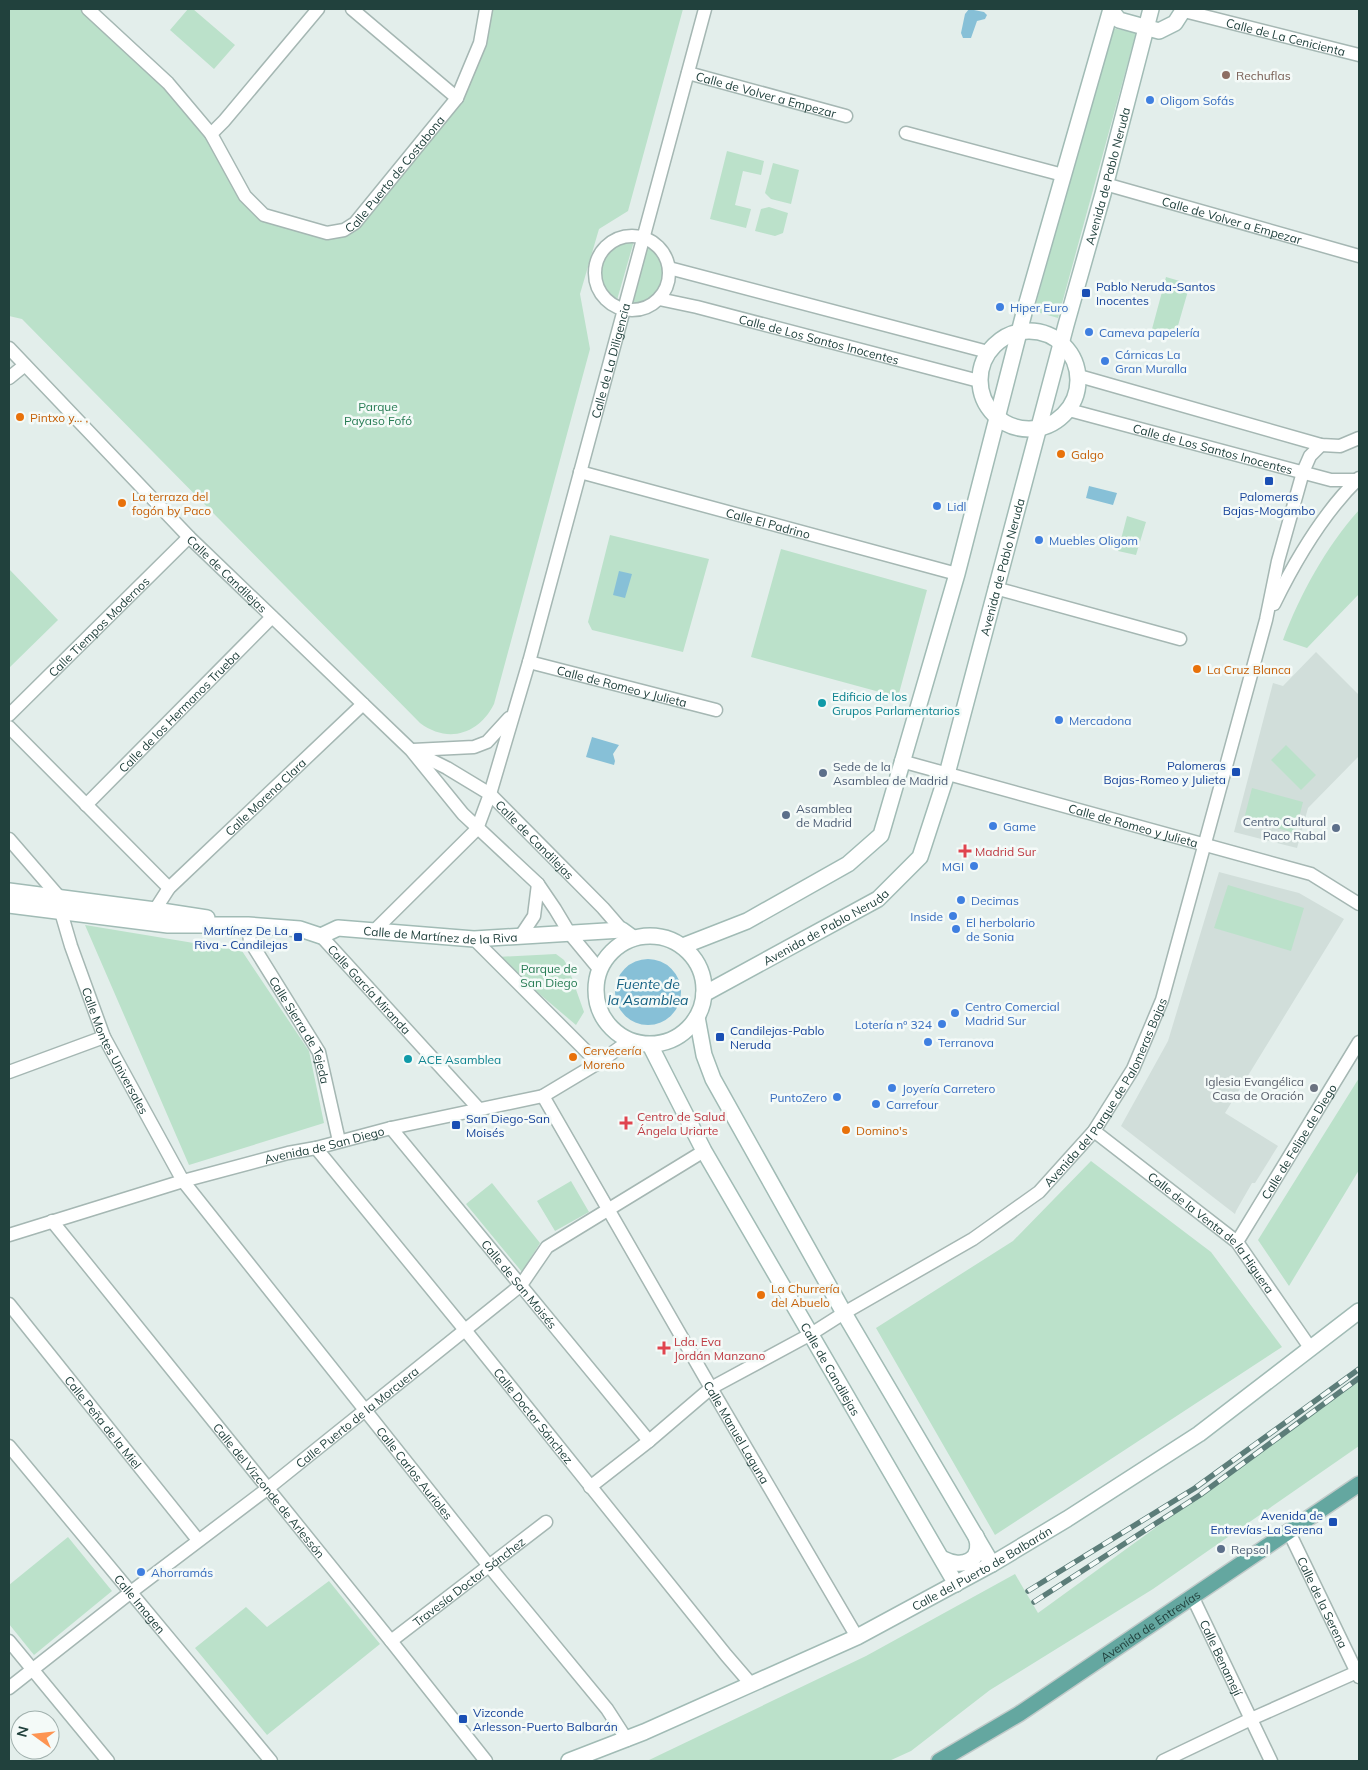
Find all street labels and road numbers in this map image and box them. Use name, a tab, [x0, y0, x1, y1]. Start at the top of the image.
street label: Calle de La Cenicienta	[1225, 14, 1347, 59]
street label: Calle de Volver a Empezar	[694, 68, 839, 121]
street label: Avenida de Pablo Neruda	[1082, 106, 1133, 246]
street label: Calle Puerto de Costabona	[342, 112, 447, 235]
street label: Calle de Volver a Empezar	[1160, 193, 1304, 247]
street label: Calle de La Diligencia	[588, 301, 633, 420]
street label: Calle de Los Santos Inocentes	[737, 311, 901, 367]
street label: Calle de Los Santos Inocentes	[1131, 420, 1295, 477]
street label: Avenida de Pablo Neruda	[976, 497, 1027, 637]
street label: Calle El Padrino	[724, 504, 812, 542]
street label: Calle de Candilejas	[184, 532, 270, 616]
street label: Calle Tiempos Modernos	[45, 573, 152, 680]
street label: Calle de los Hermanos Trueba	[115, 647, 242, 775]
street label: Calle de Romeo y Julieta	[555, 662, 689, 710]
street label: Calle Morena Clara	[222, 755, 309, 839]
street label: Calle de Candilejas	[493, 797, 577, 882]
street label: Calle de Romeo y Julieta	[1067, 800, 1200, 850]
street label: Avenida de Pablo Neruda	[760, 886, 891, 968]
street label: Calle de Martínez de la Riva	[363, 923, 518, 947]
street label: Calle García Miranda	[325, 941, 414, 1037]
street label: Calle Sierra de Tejeda	[266, 973, 333, 1085]
street label: Calle Montes Universales	[79, 985, 152, 1116]
street label: Avenida del Parque de Palomeras Bajas	[1040, 995, 1170, 1189]
street label: Calle de Felipe de Diego	[1258, 1081, 1339, 1202]
street label: Avenida de San Diego	[263, 1123, 386, 1167]
street label: Calle de la Venta de la Higuera	[1145, 1168, 1278, 1296]
street label: Calle de San Moisés	[478, 1236, 561, 1331]
street label: Calle de Candilejas	[798, 1320, 864, 1418]
street label: Calle Puerto de la Morcuera	[292, 1363, 421, 1471]
street label: Calle Doctor Sánchez	[491, 1365, 577, 1466]
street label: Calle Peña de la Miel	[62, 1372, 145, 1471]
street label: Calle Manuel Laguna	[701, 1378, 773, 1486]
street label: Calle del Vizconde de Arlessón	[210, 1420, 328, 1561]
street label: Calle Carlos Aurioles	[373, 1423, 456, 1522]
street label: Calle del Puerto de Balbarán	[909, 1523, 1054, 1614]
street label: Travesía Doctor Sánchez	[410, 1533, 528, 1629]
street label: Calle de la Serena	[1294, 1554, 1351, 1650]
street label: Calle Imagen	[111, 1571, 169, 1636]
street label: Avenida de Entrevías	[1097, 1586, 1203, 1664]
street label: Calle Benamejí	[1197, 1617, 1247, 1699]

